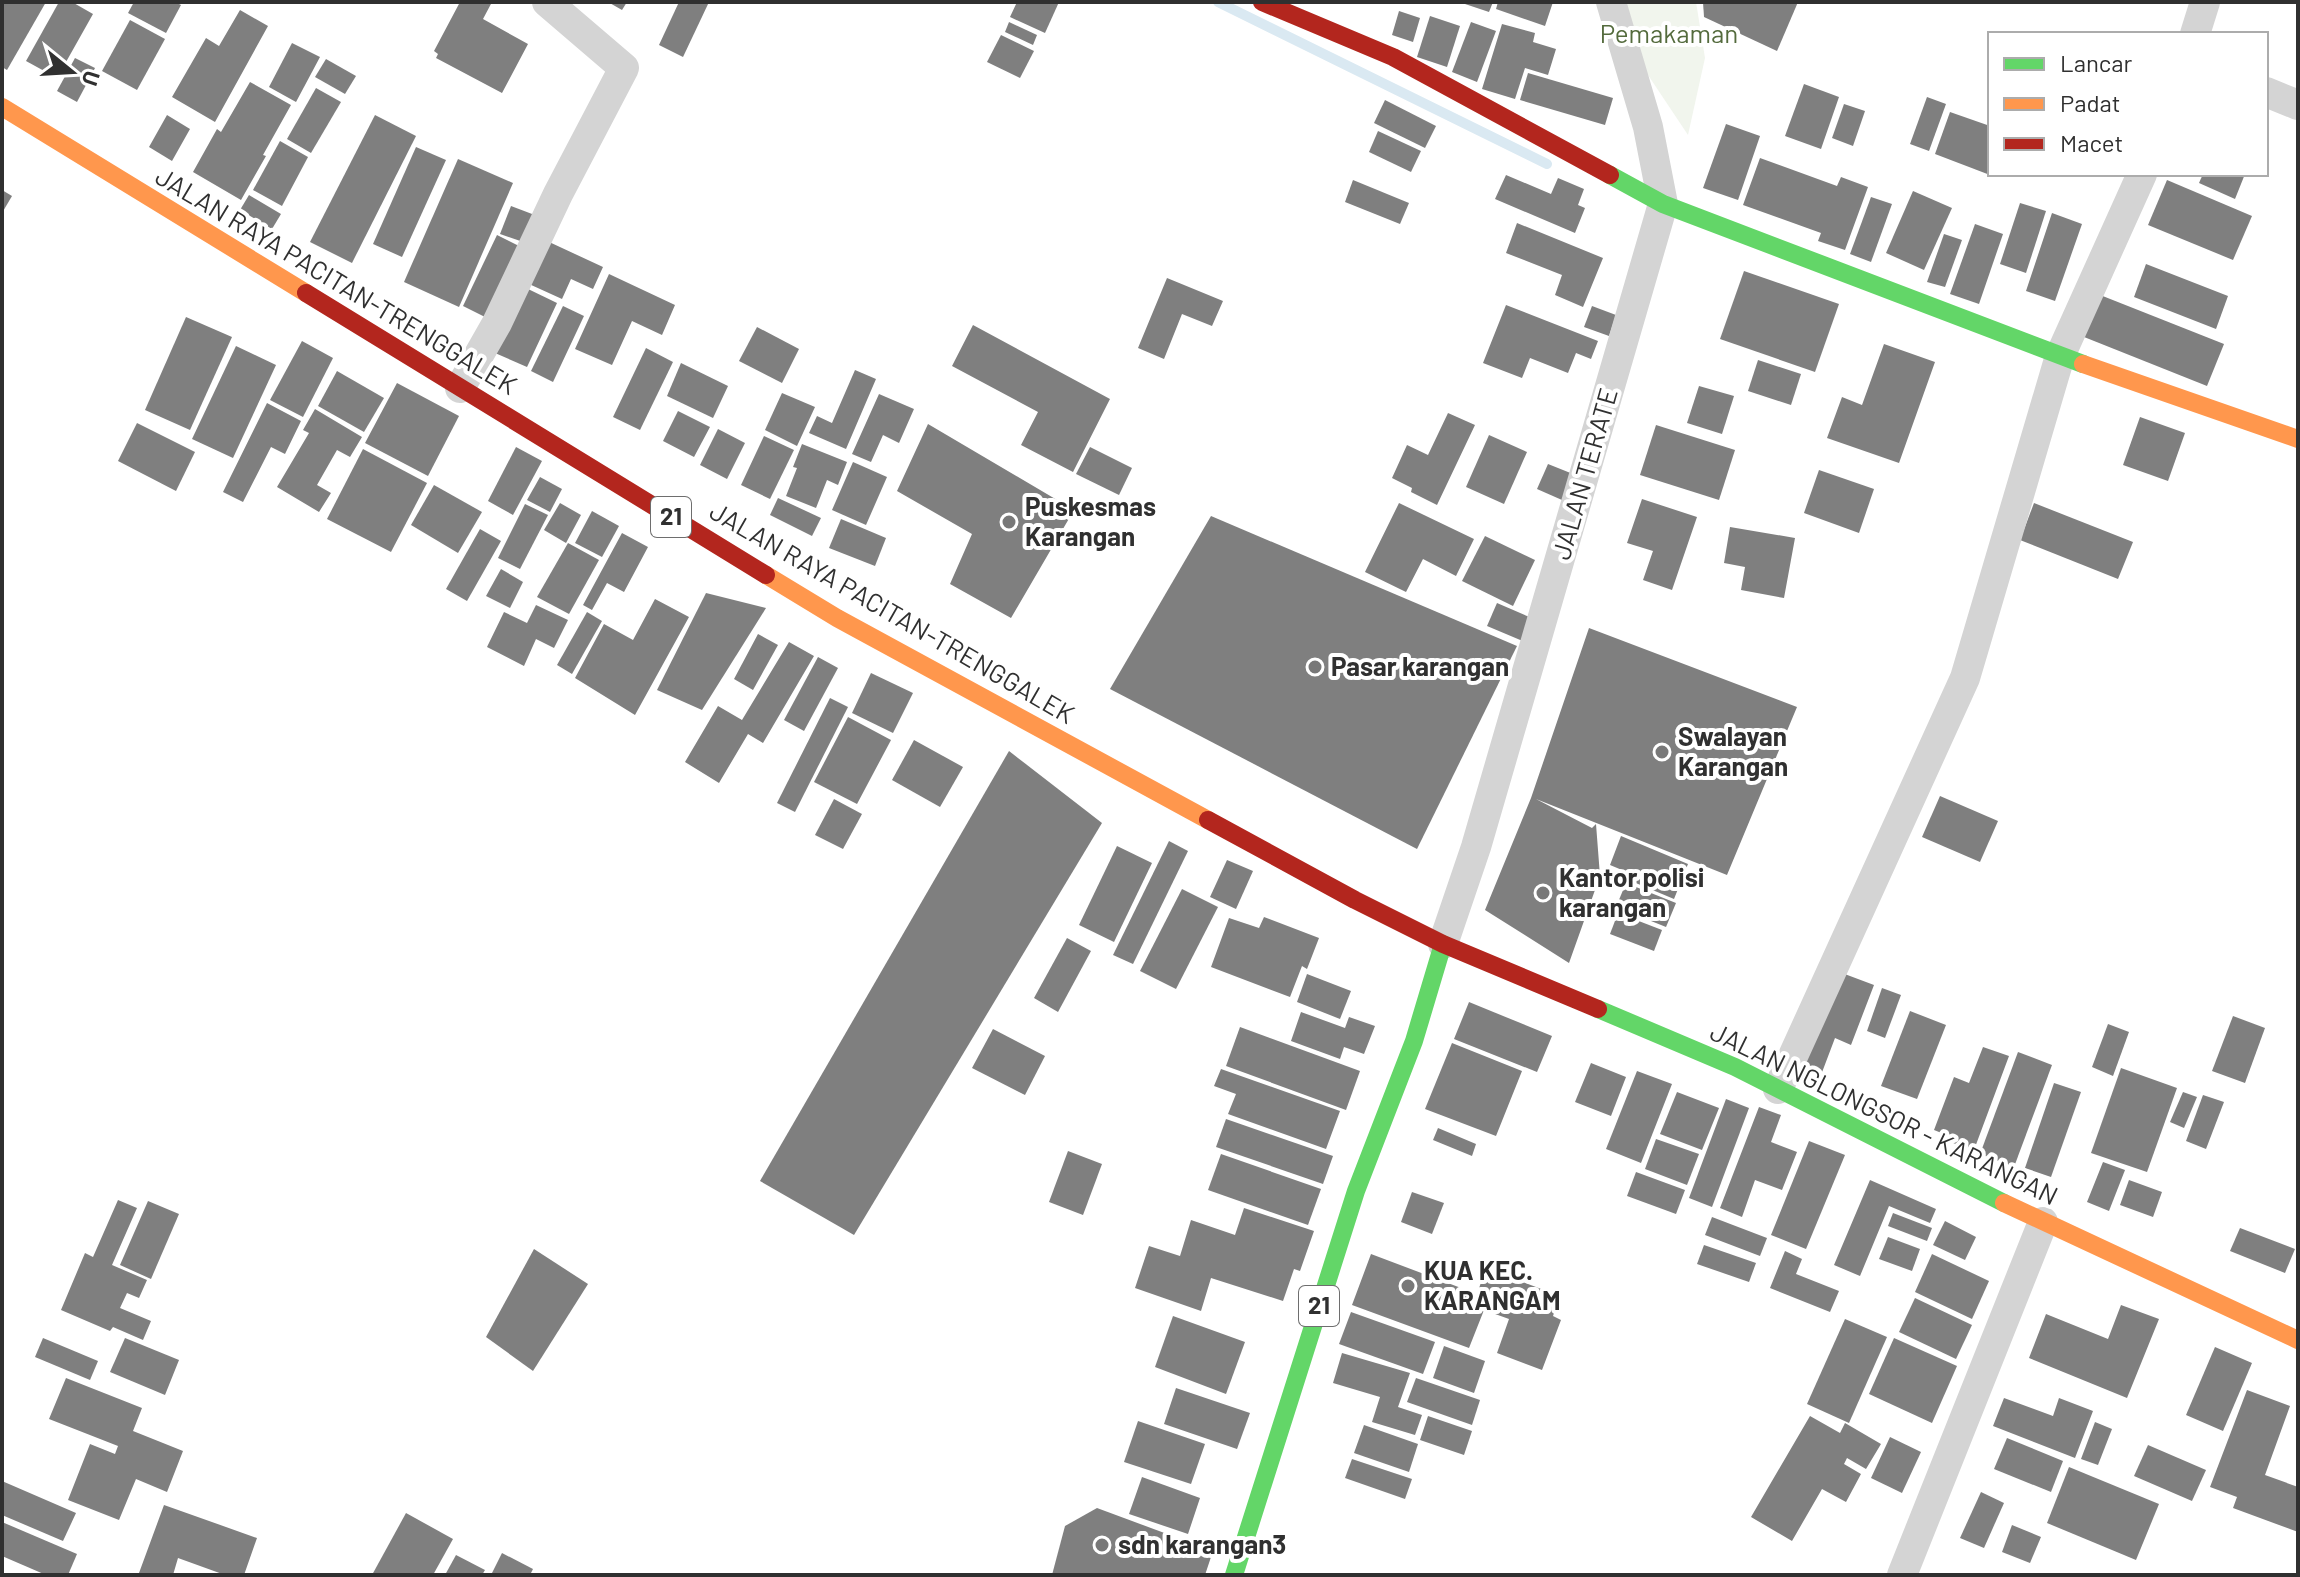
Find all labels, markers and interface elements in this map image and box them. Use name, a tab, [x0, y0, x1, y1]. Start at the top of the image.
park label: Pemakaman	[1600, 17, 1738, 48]
north arrow	[32, 32, 112, 112]
legend	[1988, 32, 2268, 176]
text: Lancar	[2060, 48, 2132, 77]
text: U	[77, 68, 106, 89]
text: Padat	[2060, 88, 2120, 117]
text: Macet	[2060, 128, 2123, 157]
street label: JALAN RAYA PACITAN-TRENGGALEK	[151, 159, 523, 400]
street label: JALAN TERATE	[1544, 384, 1623, 563]
place label: Puskesmas Karangan	[1025, 490, 1156, 551]
street label: JALAN RAYA PACITAN-TRENGGALEK	[705, 494, 1081, 729]
road number: 21	[651, 497, 691, 537]
marker: Puskesmas Karangan	[1000, 513, 1018, 531]
place label: Pasar karangan	[1331, 650, 1509, 681]
marker: Pasar karangan	[1306, 658, 1324, 676]
place label: Swalayan Karangan	[1678, 720, 1788, 781]
marker: Swalayan Karangan	[1653, 743, 1671, 761]
place label: Kantor polisi karangan	[1559, 861, 1704, 922]
marker: Kantor polisi karangan	[1534, 884, 1552, 902]
street label: JALAN NGLONGSOR - KARANGAN	[1706, 1015, 2063, 1210]
place label: KUA KEC. KARANGAM	[1424, 1254, 1561, 1315]
marker: KUA KEC. KARANGAM	[1399, 1277, 1417, 1295]
road number: 21	[1299, 1286, 1339, 1326]
place label: sdn karangan3	[1118, 1528, 1286, 1559]
marker: sdn karangan3	[1093, 1536, 1111, 1554]

